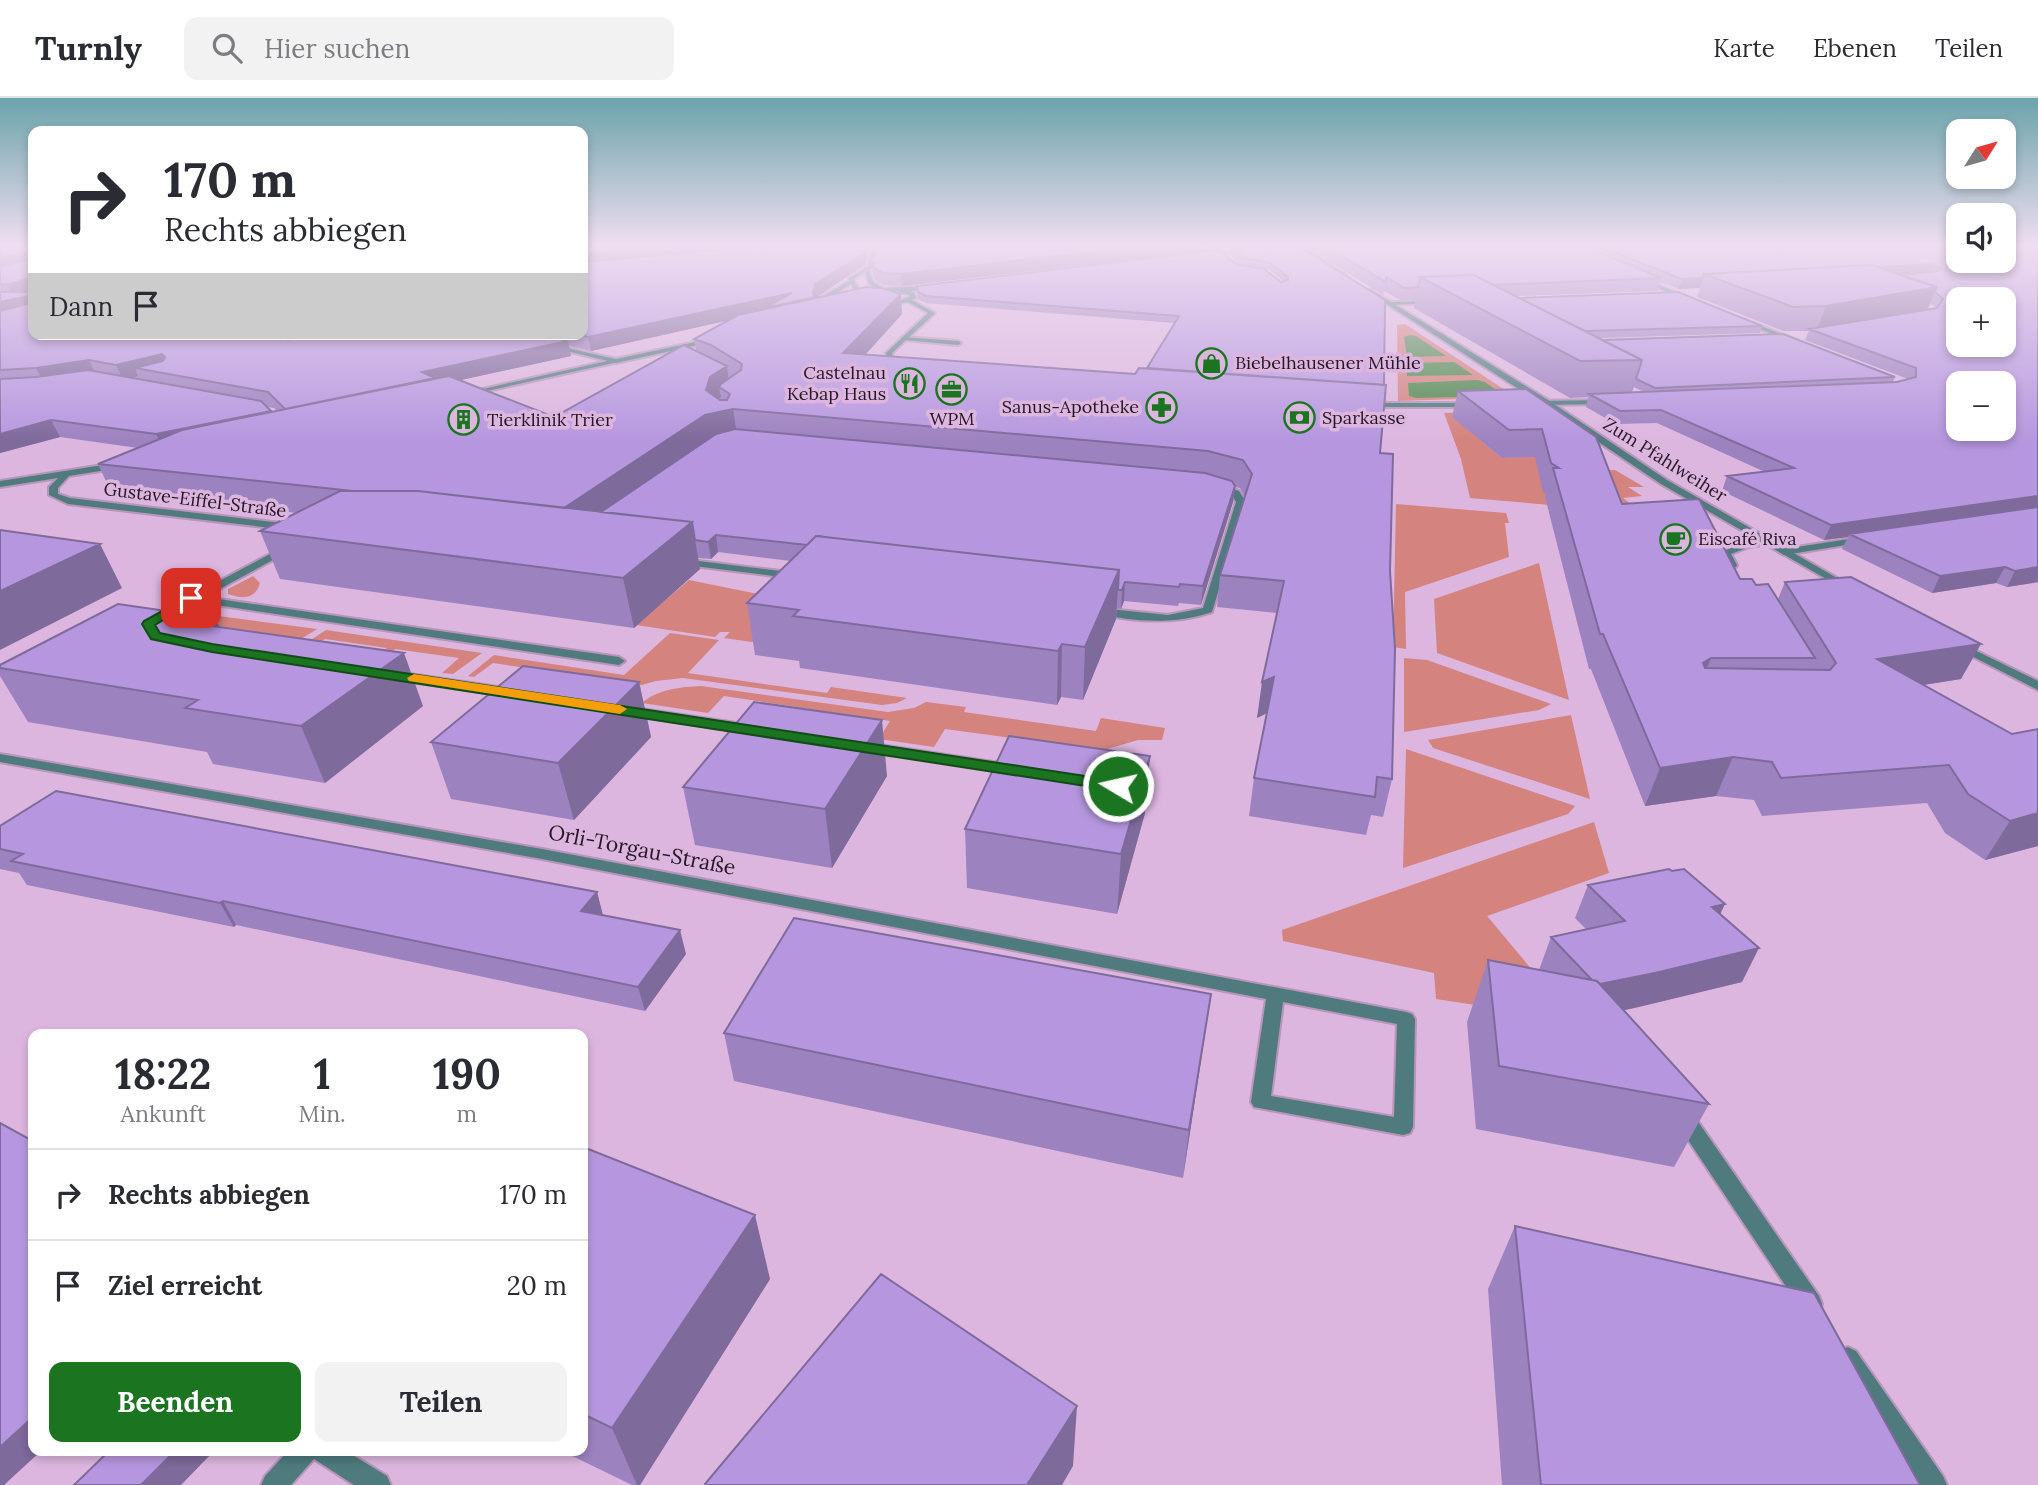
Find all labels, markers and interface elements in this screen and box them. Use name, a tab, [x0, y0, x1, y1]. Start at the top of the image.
search box	[184, 17, 674, 80]
text: Turnly	[35, 27, 142, 69]
icon: search	[208, 29, 246, 67]
text: Hier suchen	[264, 32, 410, 65]
text: Karte	[1713, 33, 1775, 64]
text: Ebenen	[1813, 33, 1897, 64]
text: Teilen	[1935, 33, 2003, 64]
north arrow	[1946, 119, 2016, 189]
map controls	[1946, 119, 2016, 441]
text: 170 m	[164, 148, 296, 210]
icon: right	[49, 154, 140, 245]
button: sound	[1946, 203, 2016, 273]
text: Rechts abbiegen	[164, 209, 407, 250]
icon: arrive	[127, 287, 165, 325]
button: +	[1946, 287, 2016, 357]
text: Dann	[49, 290, 113, 323]
shop icon: Biebelhausener Mühle	[1195, 346, 1229, 380]
place label: Biebelhausener Mühle	[1235, 351, 1421, 374]
place label: Castelnau Kebap Haus	[787, 361, 886, 405]
restaurant icon: Castelnau Kebap Haus	[892, 366, 926, 400]
button: −	[1946, 371, 2016, 441]
office icon: WPM	[935, 372, 969, 406]
pharmacy icon: Sanus-Apotheke	[1145, 390, 1179, 424]
place label: Sanus-Apotheke	[1002, 395, 1139, 418]
bank icon: Sparkasse	[1282, 401, 1316, 435]
building icon: Tierklinik Trier	[447, 403, 481, 437]
place label: Sparkasse	[1322, 406, 1405, 429]
place label: WPM	[929, 407, 975, 430]
place label: Tierklinik Trier	[487, 408, 613, 431]
street label: Zum Pfahlweiher	[1599, 412, 1732, 507]
street label: Gustave-Eiffel-Straße	[102, 477, 288, 522]
cafe icon: Eiscafé Riva	[1658, 522, 1692, 556]
place label: Eiscafé Riva	[1698, 527, 1796, 550]
pin	[161, 568, 221, 628]
icon: arrive	[172, 579, 210, 617]
position arrow	[1081, 749, 1155, 823]
street label: Orli-Torgau-Straße	[546, 818, 738, 881]
text: 18:22	[115, 1047, 211, 1101]
text: 1	[314, 1047, 331, 1101]
text: 190	[433, 1047, 501, 1101]
text: Ankunft	[121, 1099, 206, 1128]
text: Min.	[299, 1099, 346, 1128]
text: m	[457, 1099, 477, 1128]
icon: right	[49, 1176, 87, 1214]
text: Rechts abbiegen	[108, 1178, 310, 1211]
text: 170 m	[499, 1178, 567, 1211]
icon: arrive	[49, 1267, 87, 1305]
text: Ziel erreicht	[108, 1269, 262, 1302]
text: 20 m	[507, 1269, 567, 1302]
button: Beenden	[49, 1362, 301, 1442]
button: Teilen	[315, 1362, 567, 1442]

